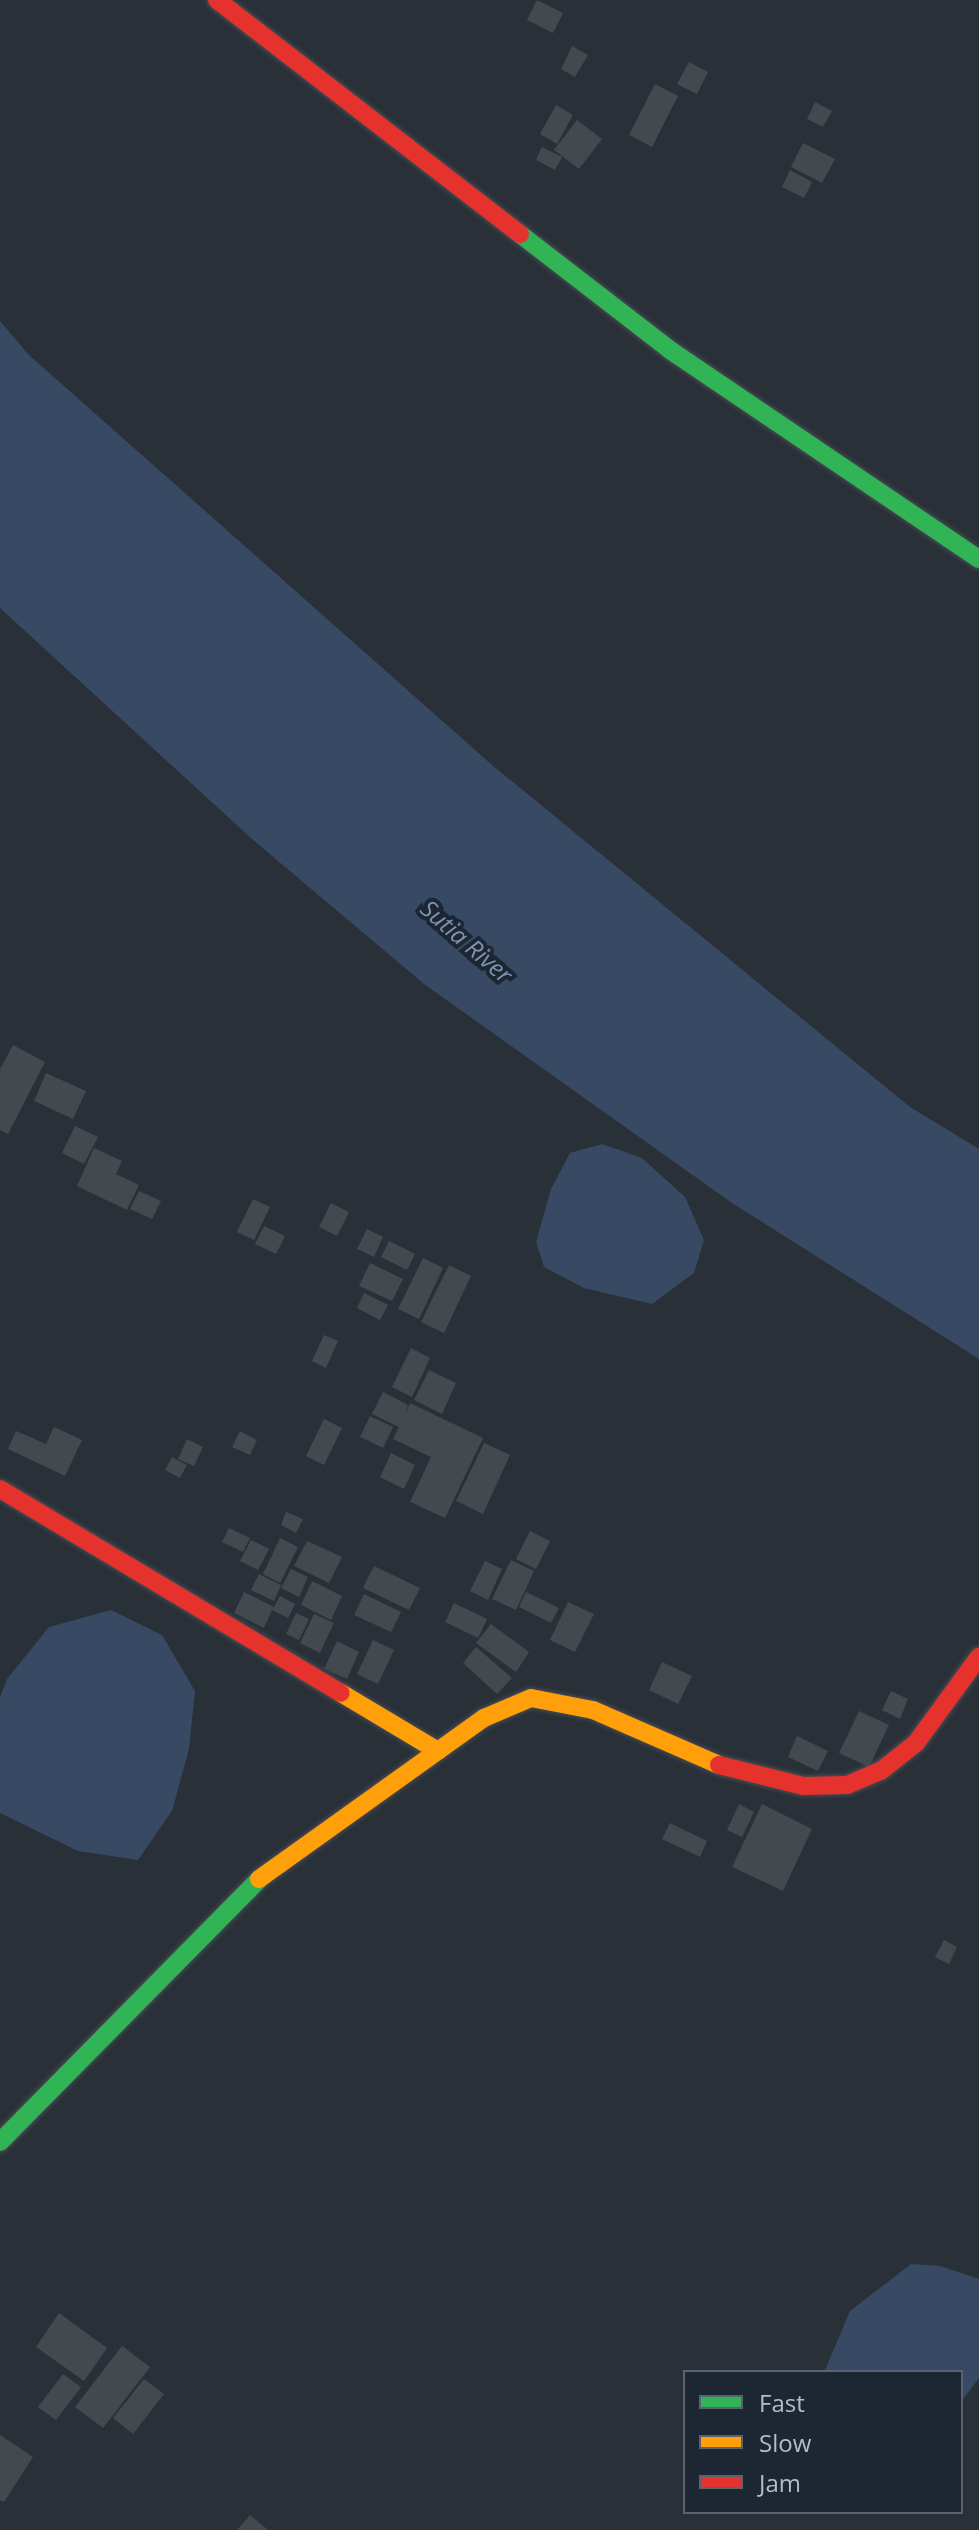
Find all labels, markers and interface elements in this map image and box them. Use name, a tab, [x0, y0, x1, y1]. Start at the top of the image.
water label: Sutia River	[415, 893, 519, 989]
legend	[683, 2370, 963, 2514]
text: Fast	[759, 2386, 805, 2419]
text: Slow	[759, 2426, 811, 2459]
text: Jam	[759, 2466, 801, 2499]

